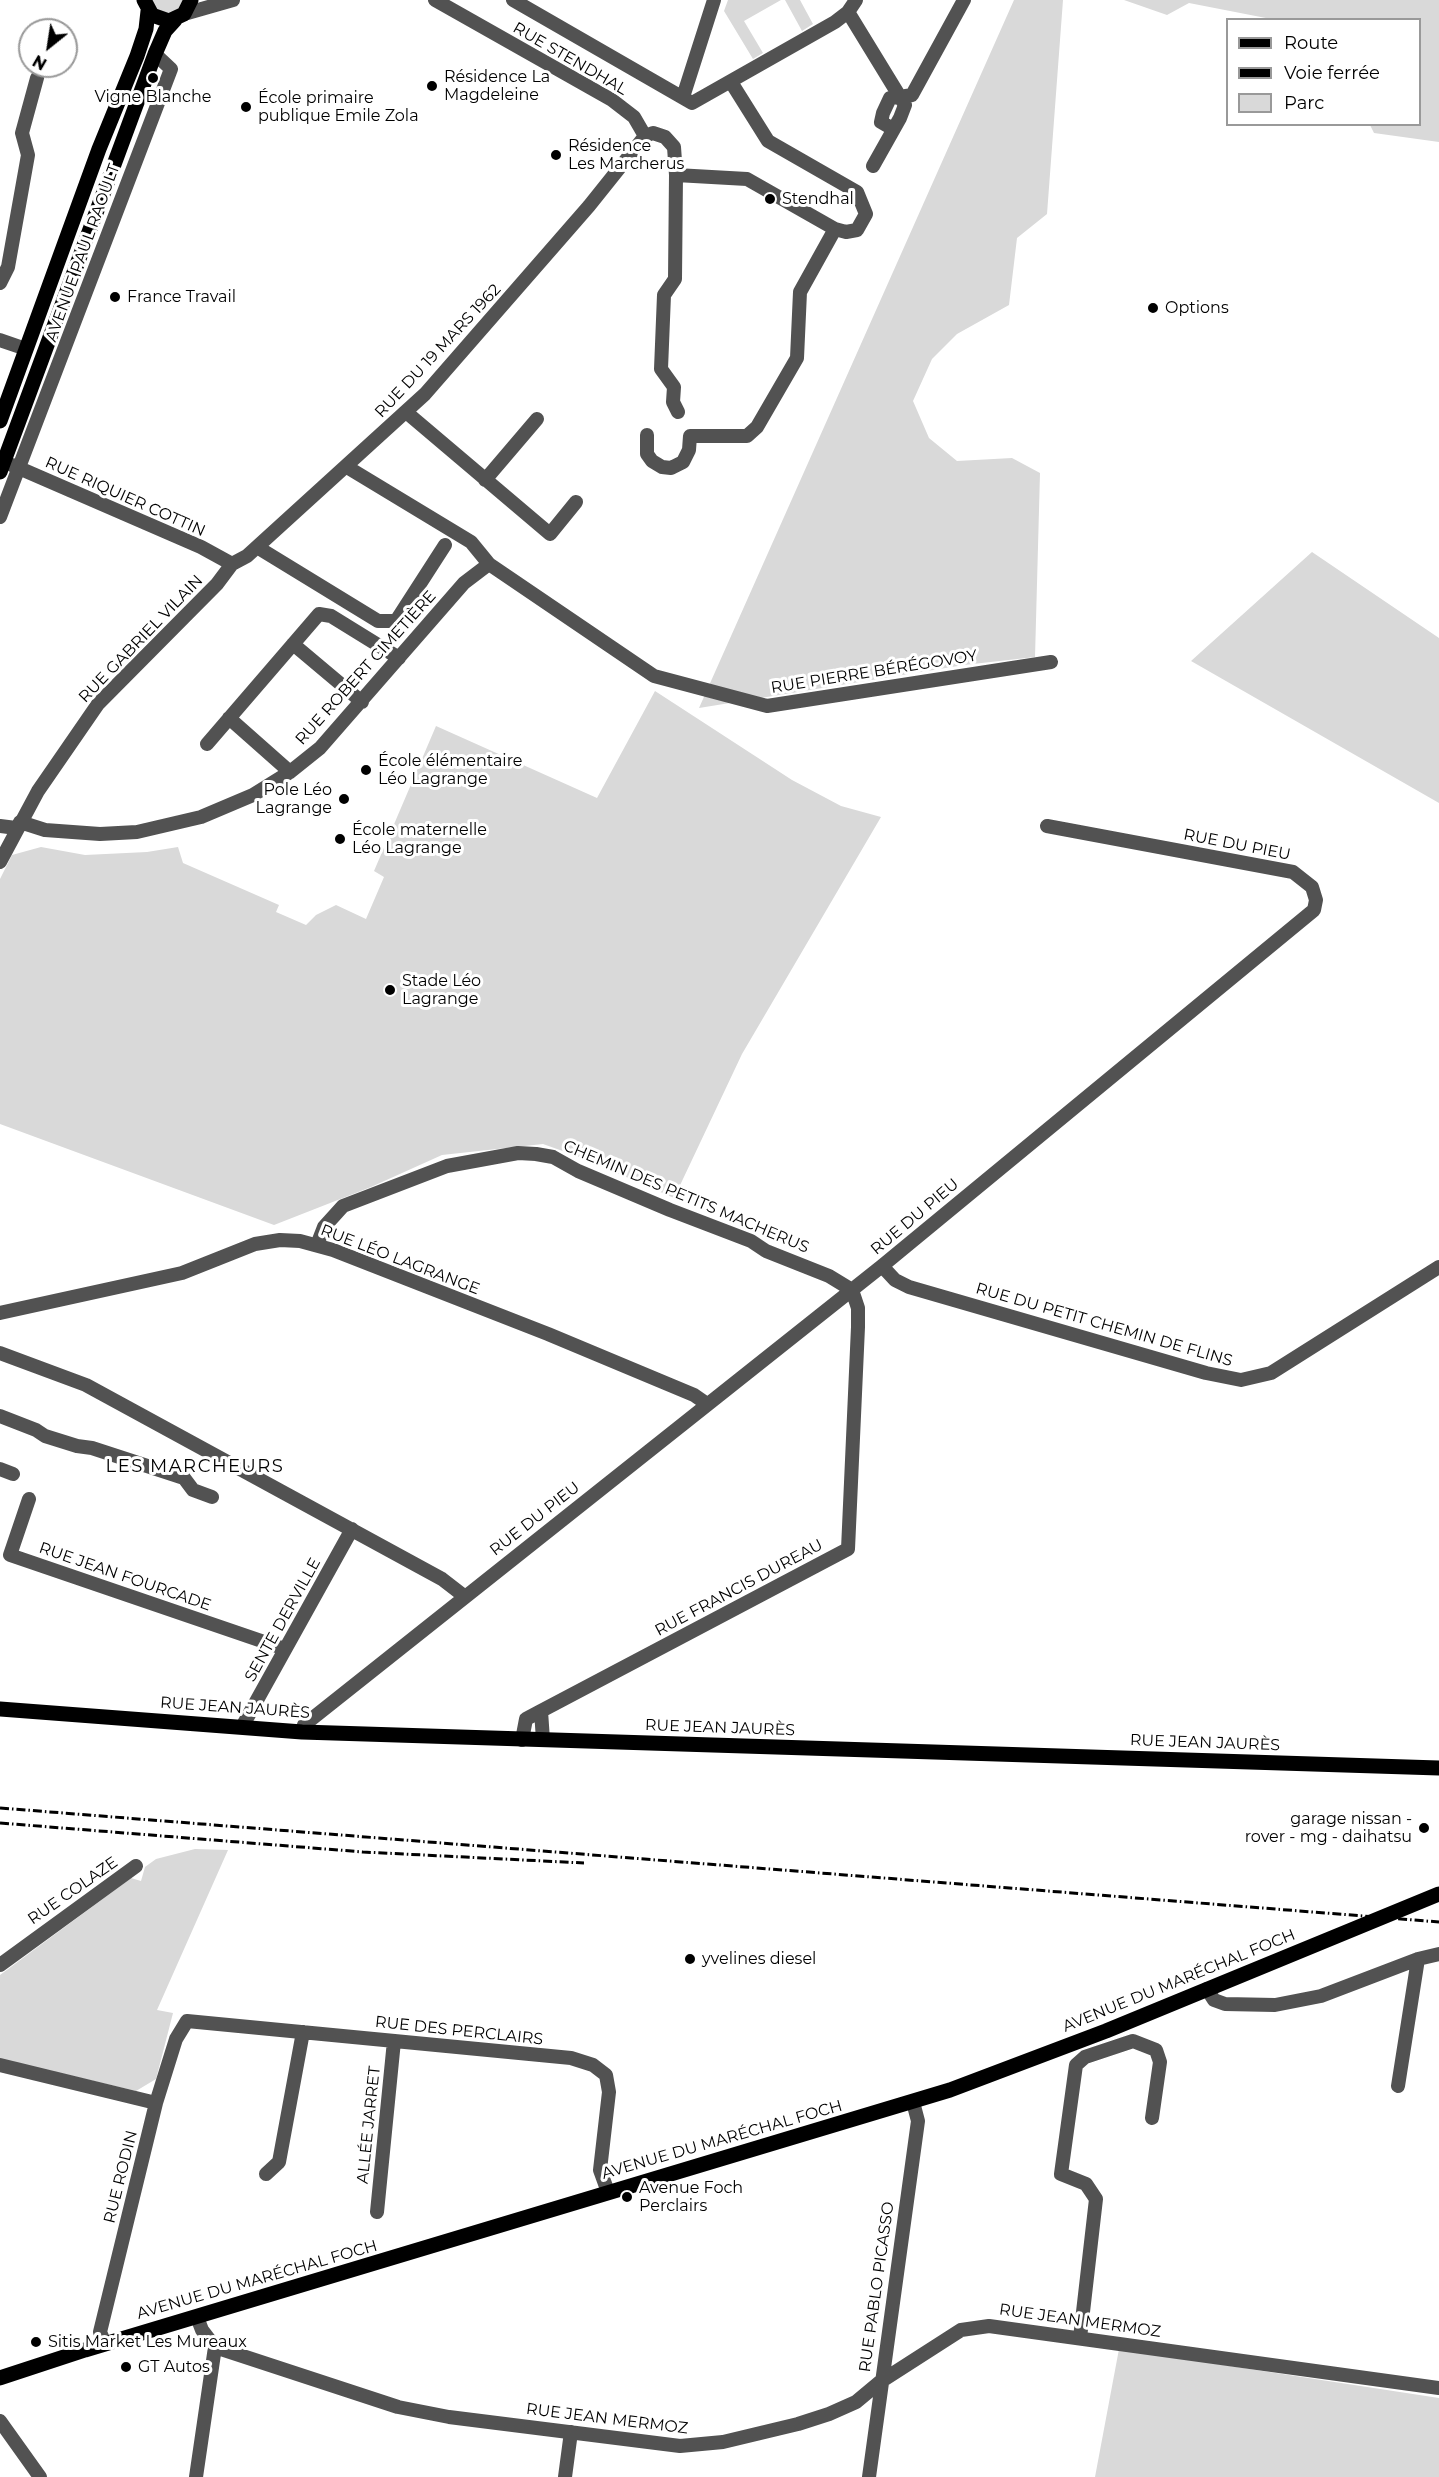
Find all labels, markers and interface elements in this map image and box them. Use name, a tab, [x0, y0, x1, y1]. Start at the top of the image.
north arrow	[18, 18, 78, 78]
street label: RUE STENDHAL	[509, 18, 631, 100]
legend	[1226, 18, 1421, 126]
text: Route	[1284, 32, 1338, 54]
text: N	[29, 51, 50, 74]
text: Voie ferrée	[1284, 62, 1380, 84]
place label: Résidence La Magdeleine	[444, 67, 550, 105]
marker: Vigne Blanche	[146, 71, 160, 85]
marker: Résidence La Magdeleine	[425, 79, 439, 93]
place label: Vigne Blanche	[95, 87, 211, 107]
place label: École primaire publique Emile Zola	[258, 88, 419, 126]
text: Parc	[1284, 92, 1324, 114]
marker: École primaire publique Emile Zola	[239, 100, 253, 114]
place label: Résidence Les Marcherus	[568, 136, 684, 174]
marker: Résidence Les Marcherus	[549, 148, 563, 162]
street label: AVENUE PAUL RAOULT	[42, 162, 124, 344]
place label: Stendhal	[782, 189, 854, 209]
marker: Stendhal	[763, 192, 777, 206]
street label: RUE DU 19 MARS 1962	[371, 280, 505, 422]
place label: France Travail	[127, 287, 236, 307]
marker: France Travail	[108, 290, 122, 304]
place label: Options	[1165, 298, 1229, 318]
marker: Options	[1146, 301, 1160, 315]
street label: RUE RIQUIER COTTIN	[42, 453, 208, 541]
street label: RUE GABRIEL VILAIN	[75, 571, 207, 707]
street label: RUE ROBERT CIMETIÈRE	[292, 587, 440, 749]
street label: RUE PIERRE BÉRÉGOVOY	[770, 646, 978, 698]
place label: École élémentaire Léo Lagrange	[378, 751, 523, 789]
marker: École élémentaire Léo Lagrange	[359, 763, 373, 777]
place label: Pole Léo Lagrange	[256, 780, 332, 818]
marker: Pole Léo Lagrange	[337, 792, 351, 806]
place label: École maternelle Léo Lagrange	[352, 820, 487, 858]
street label: RUE DU PIEU	[1182, 825, 1292, 865]
marker: École maternelle Léo Lagrange	[333, 832, 347, 846]
place label: Stade Léo Lagrange	[402, 971, 481, 1009]
marker: Stade Léo Lagrange	[383, 983, 397, 997]
street label: CHEMIN DES PETITS MACHERUS	[560, 1136, 812, 1258]
street label: RUE DU PIEU	[867, 1175, 963, 1259]
street label: RUE LÉO LAGRANGE	[318, 1221, 482, 1299]
street label: RUE DU PETIT CHEMIN DE FLINS	[973, 1279, 1235, 1371]
district label: LES MARCHEURS	[106, 1456, 284, 1478]
street label: RUE DU PIEU	[486, 1478, 584, 1560]
street label: RUE FRANCIS DUREAU	[652, 1535, 826, 1641]
street label: RUE JEAN FOURCADE	[36, 1539, 214, 1615]
street label: SENTE DERVILLE	[241, 1555, 325, 1685]
street label: RUE JEAN JAURÈS	[159, 1693, 311, 1723]
street label: RUE JEAN JAURÈS	[645, 1716, 795, 1740]
street label: RUE JEAN JAURÈS	[1130, 1731, 1280, 1755]
place label: garage nissan - rover - mg - daihatsu	[1245, 1809, 1412, 1847]
marker: garage nissan - rover - mg - daihatsu	[1417, 1821, 1431, 1835]
street label: RUE COLAZE	[24, 1853, 122, 1929]
street label: AVENUE DU MARÉCHAL FOCH	[1060, 1925, 1298, 2037]
place label: yvelines diesel	[702, 1949, 816, 1969]
marker: yvelines diesel	[683, 1952, 697, 1966]
street label: RUE DES PERCLAIRS	[374, 2013, 544, 2049]
street label: ALLÉE JARRET	[353, 2065, 385, 2185]
street label: AVENUE DU MARÉCHAL FOCH	[599, 2096, 845, 2184]
street label: RUE RODIN	[100, 2128, 142, 2226]
place label: Avenue Foch Perclairs	[639, 2178, 743, 2216]
marker: Avenue Foch Perclairs	[620, 2190, 634, 2204]
street label: RUE PABLO PICASSO	[856, 2200, 898, 2374]
street label: AVENUE DU MARÉCHAL FOCH	[134, 2236, 380, 2324]
street label: RUE JEAN MERMOZ	[998, 2300, 1162, 2342]
place label: Sitis Market Les Mureaux	[48, 2332, 247, 2352]
marker: Sitis Market Les Mureaux	[29, 2335, 43, 2349]
place label: GT Autos	[138, 2357, 210, 2377]
marker: GT Autos	[119, 2360, 133, 2374]
street label: RUE JEAN MERMOZ	[525, 2400, 689, 2438]

